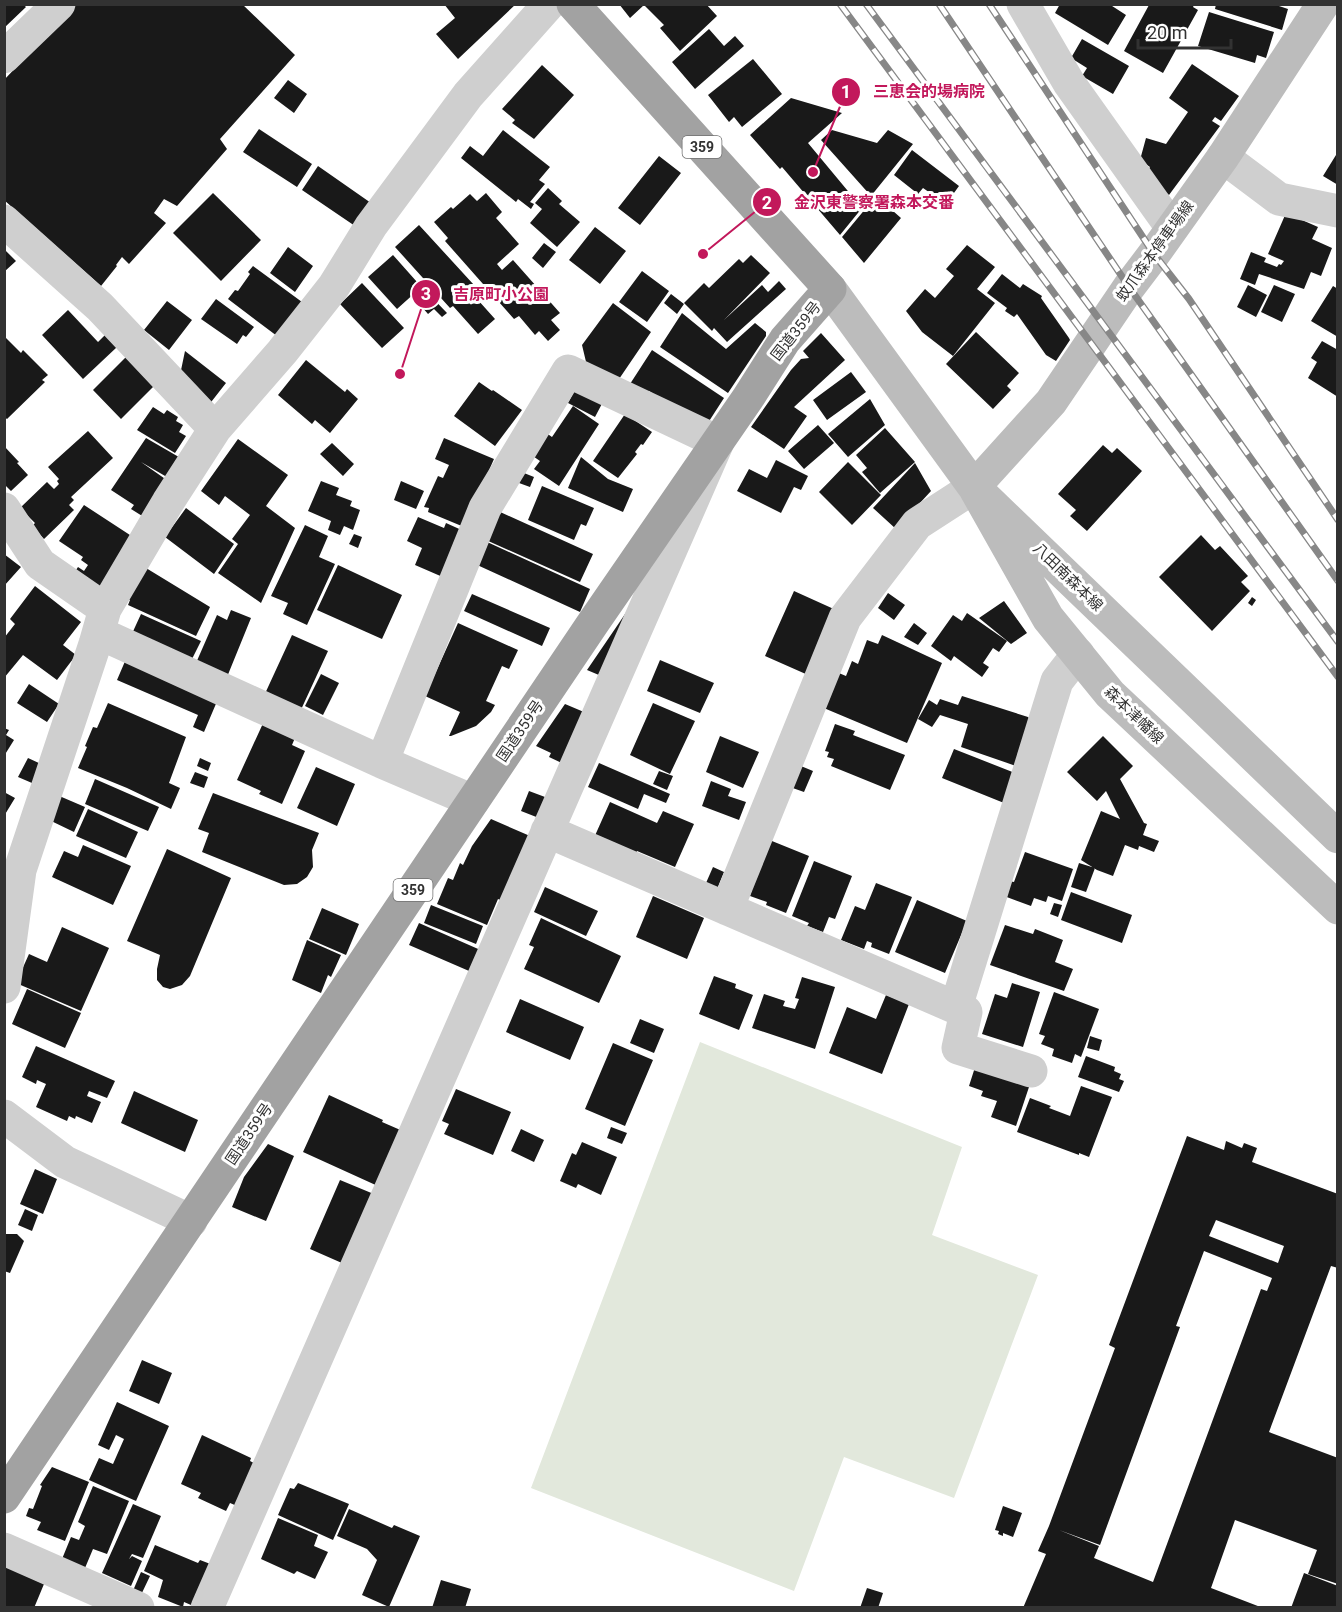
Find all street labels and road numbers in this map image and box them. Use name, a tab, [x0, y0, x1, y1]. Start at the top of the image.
road number: 359	[682, 136, 722, 158]
street label: 蚊爪森本停車場線	[1112, 197, 1198, 305]
street label: 国道359号	[767, 298, 825, 364]
street label: 八田南森本線	[1029, 539, 1107, 615]
street label: 森本津幡線	[1101, 682, 1167, 748]
street label: 国道359号	[493, 697, 547, 765]
road number: 359	[394, 879, 432, 901]
street label: 国道359号	[222, 1100, 276, 1168]

